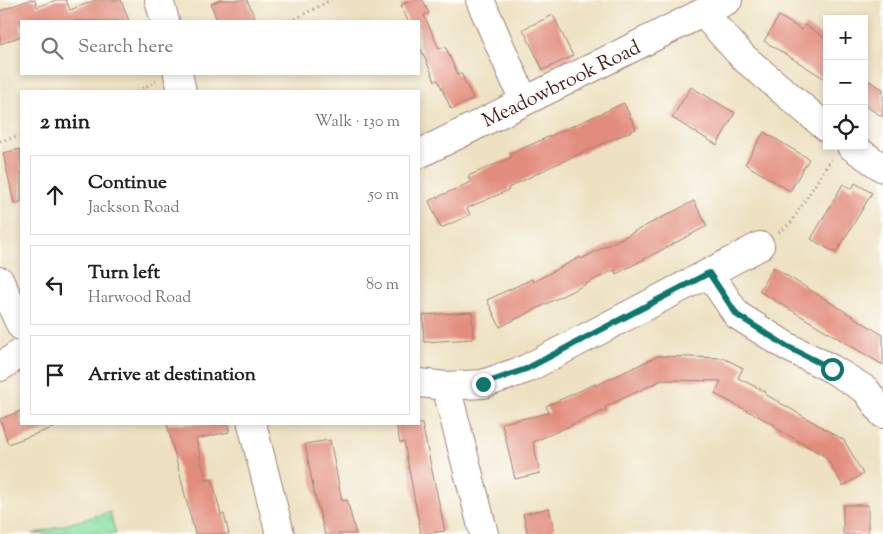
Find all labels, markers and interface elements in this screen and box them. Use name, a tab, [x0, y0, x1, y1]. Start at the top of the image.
map controls	[823, 15, 868, 150]
button: +	[823, 15, 868, 60]
search box	[20, 20, 420, 75]
icon: search	[38, 34, 66, 62]
text: Search here	[78, 34, 173, 61]
street label: Meadowbrook Road	[478, 34, 646, 136]
button: −	[823, 60, 868, 105]
button: locate	[823, 105, 868, 150]
text: 2 min	[40, 108, 90, 138]
text: Walk · 130 m	[315, 111, 400, 134]
text: Continue	[88, 170, 167, 197]
icon: ahead	[41, 181, 69, 209]
text: 50 m	[368, 184, 399, 207]
text: Jackson Road	[88, 197, 180, 220]
text: Turn left	[88, 260, 160, 287]
icon: left	[41, 271, 69, 299]
text: 80 m	[366, 274, 399, 297]
text: Harwood Road	[88, 287, 191, 310]
route start	[821, 358, 844, 381]
icon: arrive	[41, 361, 69, 389]
text: Arrive at destination	[88, 362, 256, 389]
route end	[472, 373, 495, 396]

